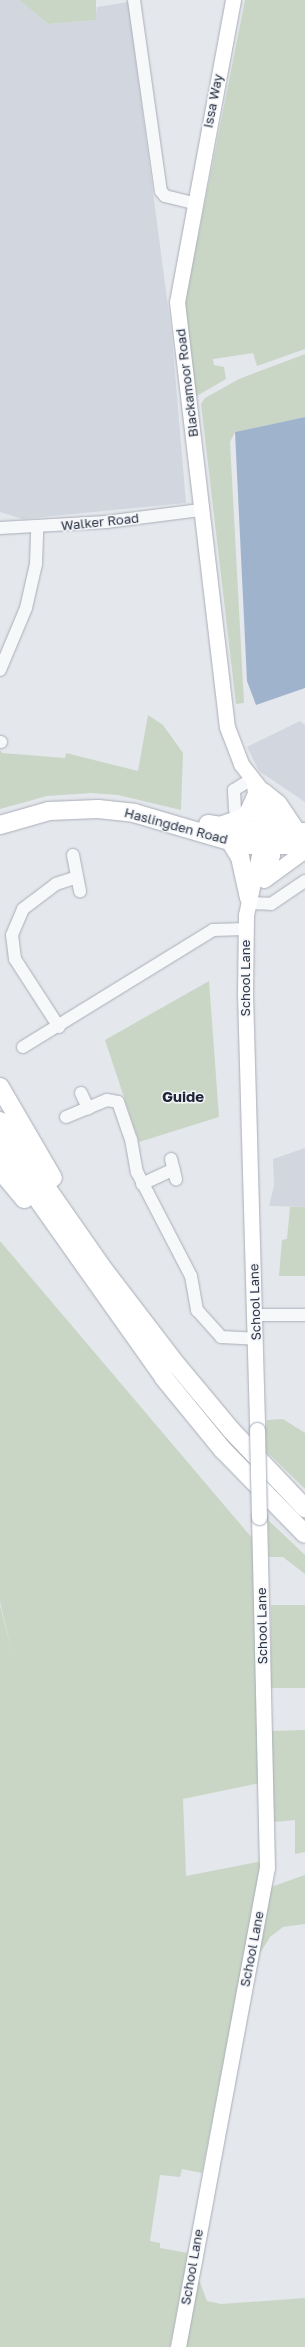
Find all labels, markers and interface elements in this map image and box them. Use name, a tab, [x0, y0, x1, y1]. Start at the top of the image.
street label: Issa Way	[200, 73, 226, 129]
street label: Blackamoor Road	[173, 328, 201, 438]
street label: Walker Road	[60, 510, 140, 534]
street label: Haslingden Road	[123, 805, 229, 847]
street label: School Lane	[237, 940, 253, 1016]
district label: Guide	[162, 1088, 204, 1106]
street label: School Lane	[246, 1263, 264, 1341]
street label: School Lane	[254, 1587, 270, 1665]
street label: School Lane	[237, 1910, 267, 1988]
street label: School Lane	[178, 2228, 206, 2306]

